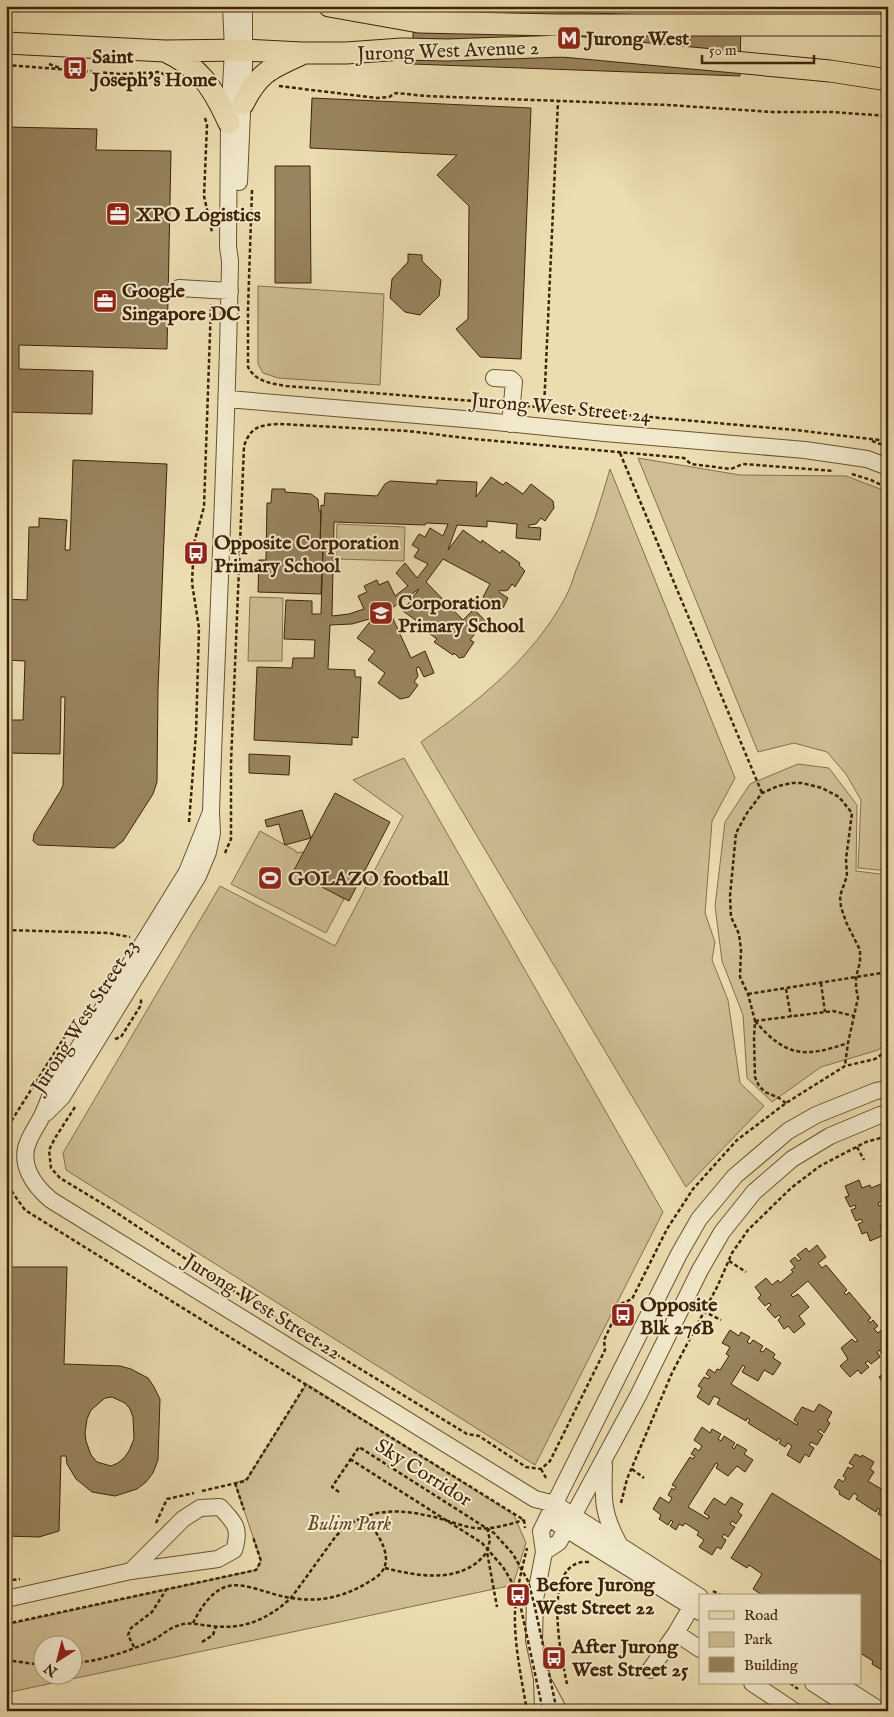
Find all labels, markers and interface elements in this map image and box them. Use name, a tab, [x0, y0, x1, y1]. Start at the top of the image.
metro station icon: Jurong West	[556, 25, 582, 51]
place label: Jurong West	[583, 27, 689, 52]
scale bar	[702, 32, 814, 64]
street label: Jurong West Avenue 2	[355, 36, 540, 67]
text: 50 m	[709, 41, 737, 60]
place label: Saint Joseph's Home	[89, 45, 218, 93]
bus stop icon: Saint Joseph's Home	[62, 55, 88, 81]
office icon: XPO Logistics	[105, 201, 131, 227]
place label: XPO Logistics	[135, 203, 261, 228]
place label: Google Singapore DC	[122, 279, 241, 327]
office icon: Google Singapore DC	[92, 288, 118, 314]
street label: Jurong West Street 24	[468, 388, 652, 429]
place label: Opposite Corporation Primary School	[214, 531, 400, 579]
bus stop icon: Opposite Corporation Primary School	[183, 540, 209, 566]
place label: Corporation Primary School	[398, 591, 525, 639]
school or university icon: Corporation Primary School	[368, 600, 394, 626]
sports icon: GOLAZO football	[257, 865, 283, 891]
place label: GOLAZO football	[288, 867, 449, 892]
street label: Jurong West Street 23	[25, 935, 144, 1100]
street label: Jurong West Street 22	[177, 1248, 345, 1366]
place label: Opposite Blk 276B	[640, 1293, 718, 1341]
bus stop icon: Opposite Blk 276B	[610, 1302, 636, 1328]
street label: Sky Corridor	[370, 1434, 477, 1513]
park label: Bulim Park	[307, 1512, 391, 1537]
place label: Before Jurong West Street 22	[535, 1573, 656, 1621]
bus stop icon: Before Jurong West Street 22	[505, 1582, 531, 1608]
legend	[699, 1594, 862, 1684]
text: Road	[744, 1606, 779, 1625]
text: Park	[744, 1630, 774, 1649]
north arrow	[32, 1634, 82, 1684]
place label: After Jurong West Street 25	[571, 1635, 689, 1683]
bus stop icon: After Jurong West Street 25	[541, 1645, 567, 1671]
text: Building	[744, 1656, 799, 1675]
text: N	[41, 1659, 62, 1681]

